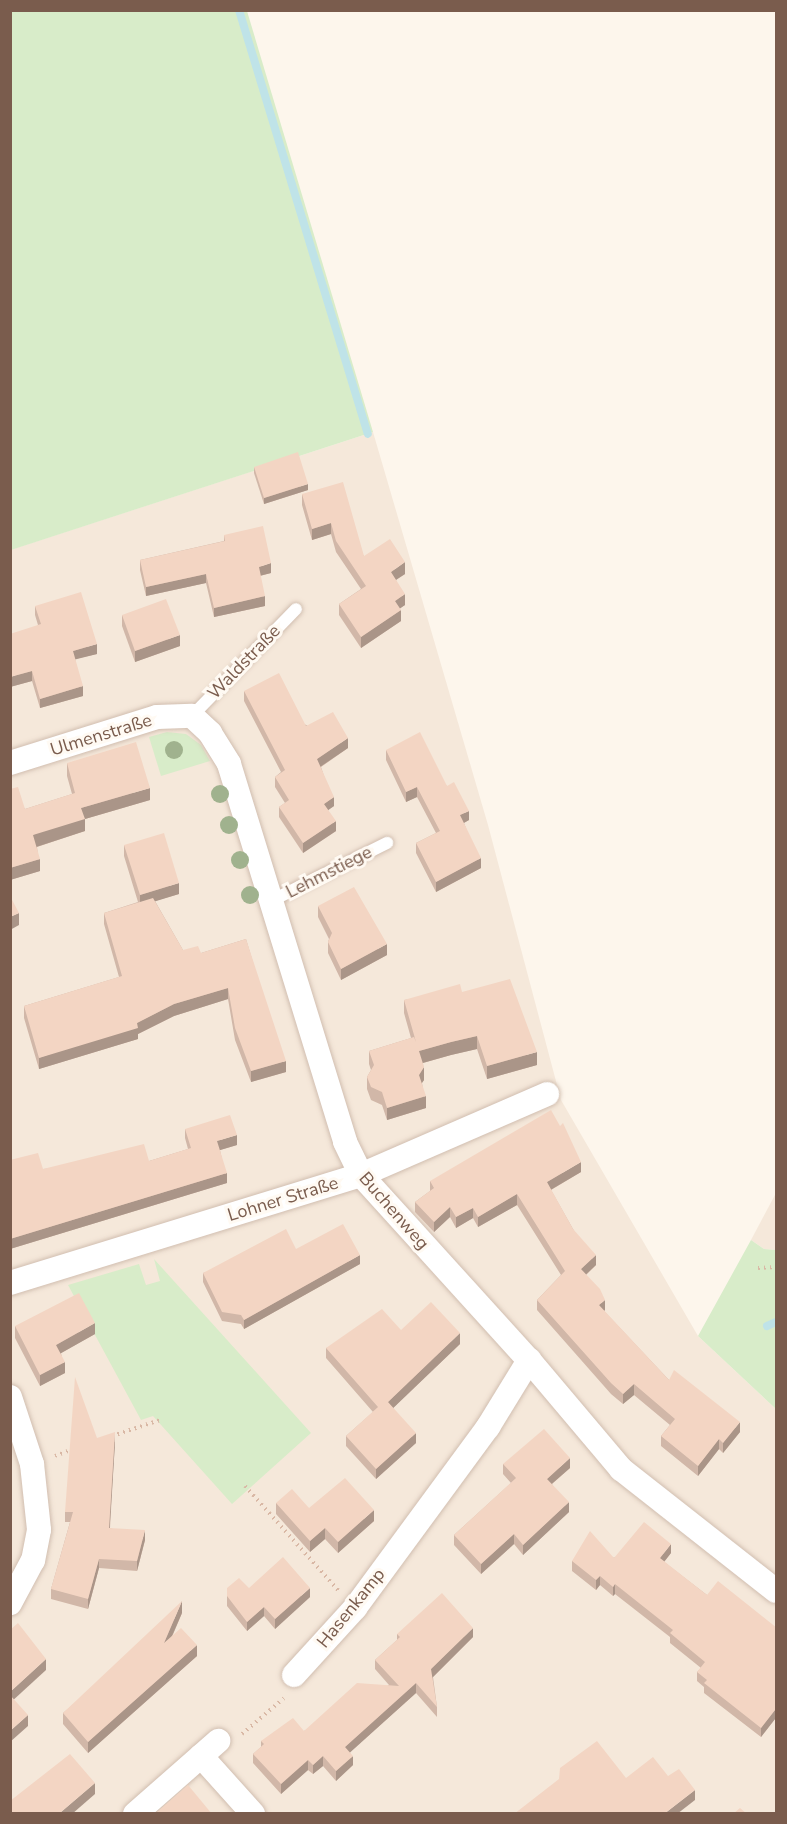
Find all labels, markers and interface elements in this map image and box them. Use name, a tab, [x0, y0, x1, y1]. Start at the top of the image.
street label: Waldstraße	[203, 620, 285, 704]
street label: Ulmenstraße	[48, 709, 154, 761]
street label: Lehmstiege	[282, 841, 376, 903]
street label: Buchenweg	[354, 1168, 434, 1254]
street label: Lohner Straße	[225, 1172, 341, 1226]
street label: Hasenkamp	[312, 1564, 390, 1652]

